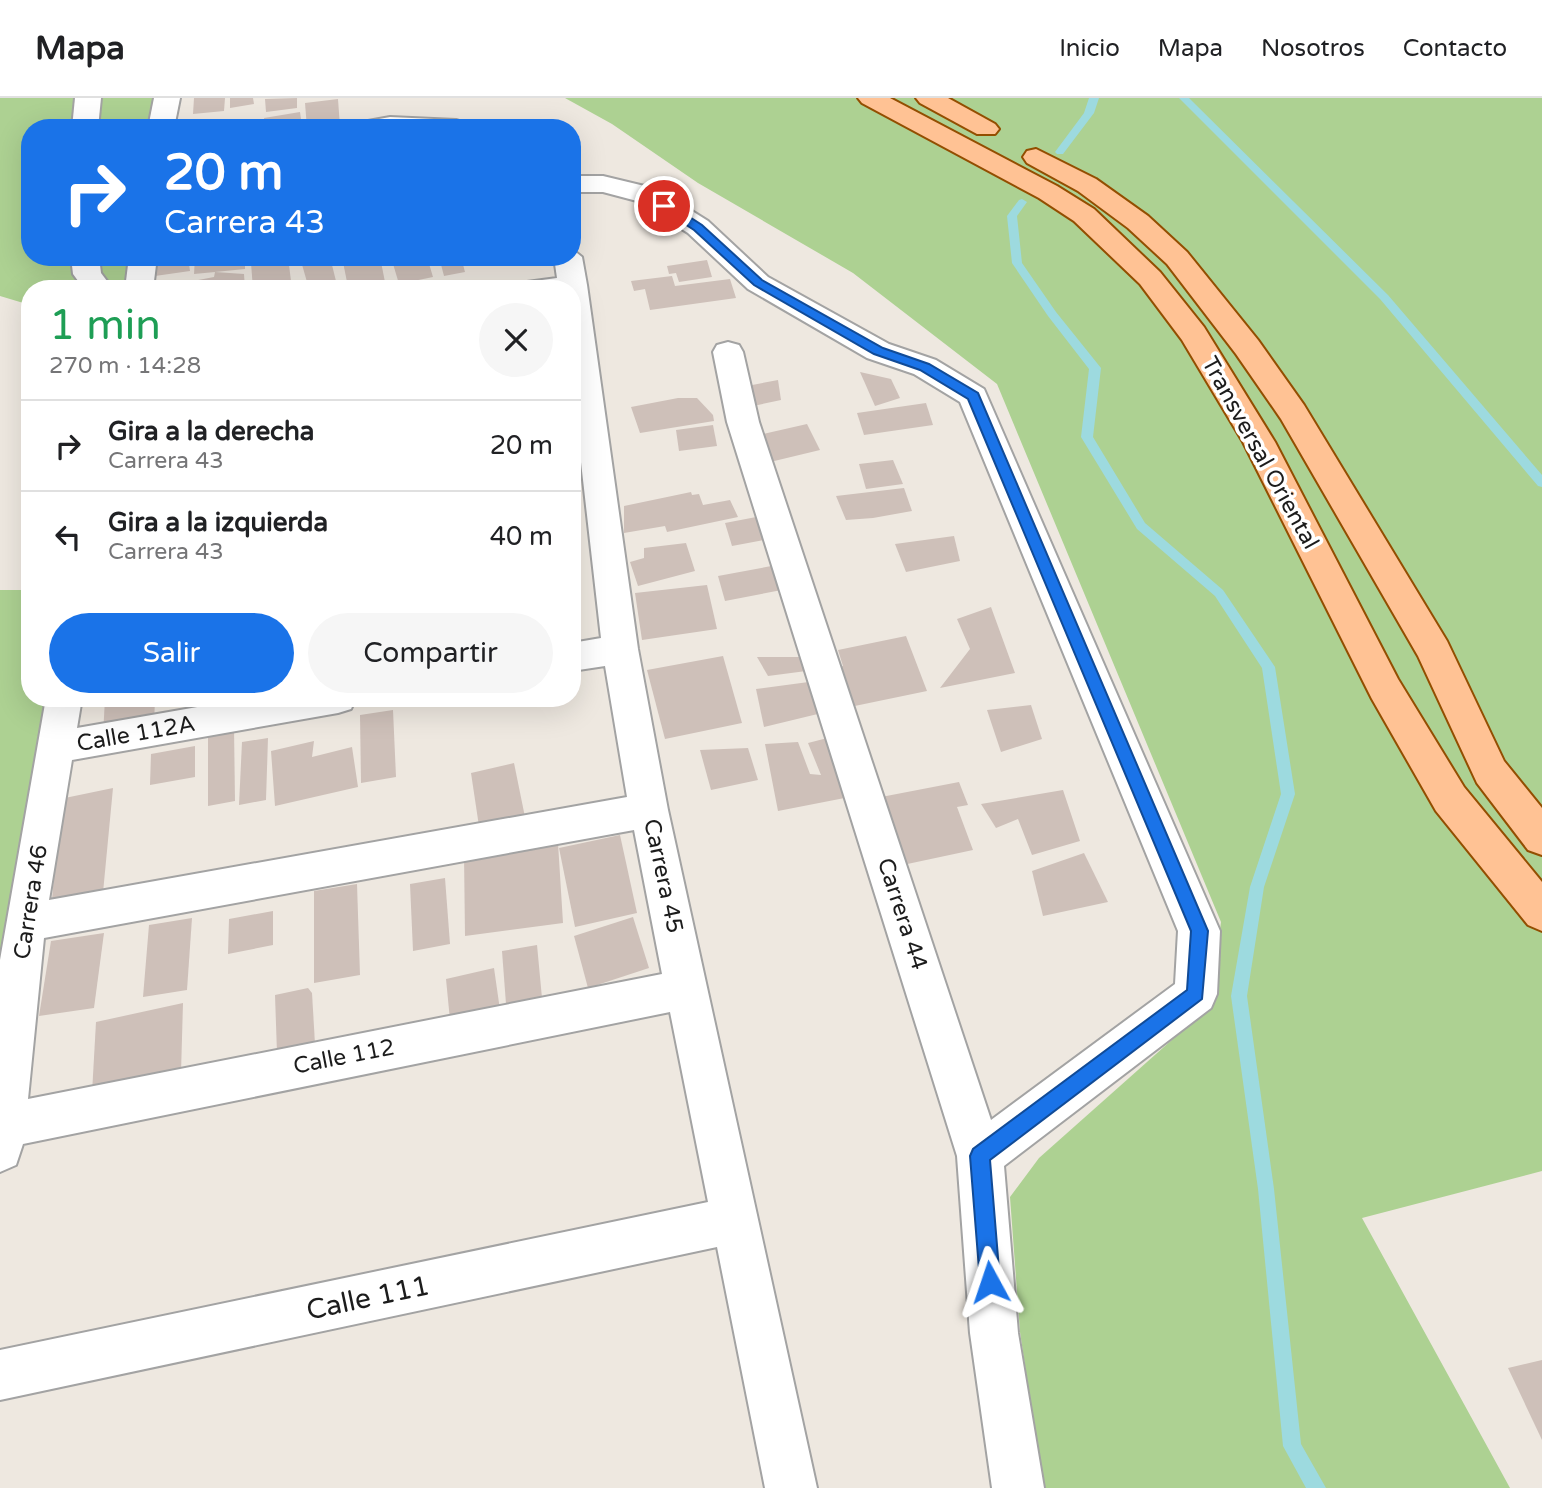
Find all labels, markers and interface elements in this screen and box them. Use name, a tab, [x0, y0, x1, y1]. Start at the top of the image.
text: Mapa	[35, 29, 125, 68]
text: Inicio	[1059, 34, 1120, 63]
text: Mapa	[1158, 34, 1223, 63]
text: Nosotros	[1261, 34, 1365, 63]
text: Contacto	[1403, 34, 1507, 63]
text: 20 m	[164, 144, 283, 203]
icon: right	[49, 147, 140, 238]
pin	[634, 176, 694, 236]
icon: arrive	[645, 187, 683, 225]
text: Carrera 43	[164, 204, 325, 242]
text: 1 min	[49, 300, 161, 351]
button: close	[479, 303, 553, 377]
text: 270 m · 14:28	[49, 352, 201, 380]
street label: Transversal Oriental	[1195, 352, 1325, 554]
text: Gira a la derecha	[108, 416, 314, 447]
icon: right	[49, 427, 87, 465]
text: 20 m	[490, 430, 553, 461]
text: Carrera 43	[108, 447, 224, 475]
text: Gira a la izquierda	[108, 507, 328, 538]
icon: left	[49, 518, 87, 556]
text: 40 m	[490, 521, 553, 552]
text: Carrera 43	[108, 538, 224, 566]
button: Salir	[49, 613, 294, 693]
button: Compartir	[308, 613, 553, 693]
street label: Calle 112A	[75, 710, 197, 758]
street label: Carrera 45	[637, 816, 689, 936]
street label: Carrera 46	[8, 843, 54, 961]
street label: Carrera 44	[871, 855, 933, 973]
street label: Calle 112	[291, 1033, 397, 1081]
position arrow	[953, 1245, 1027, 1319]
street label: Calle 111	[303, 1268, 433, 1328]

